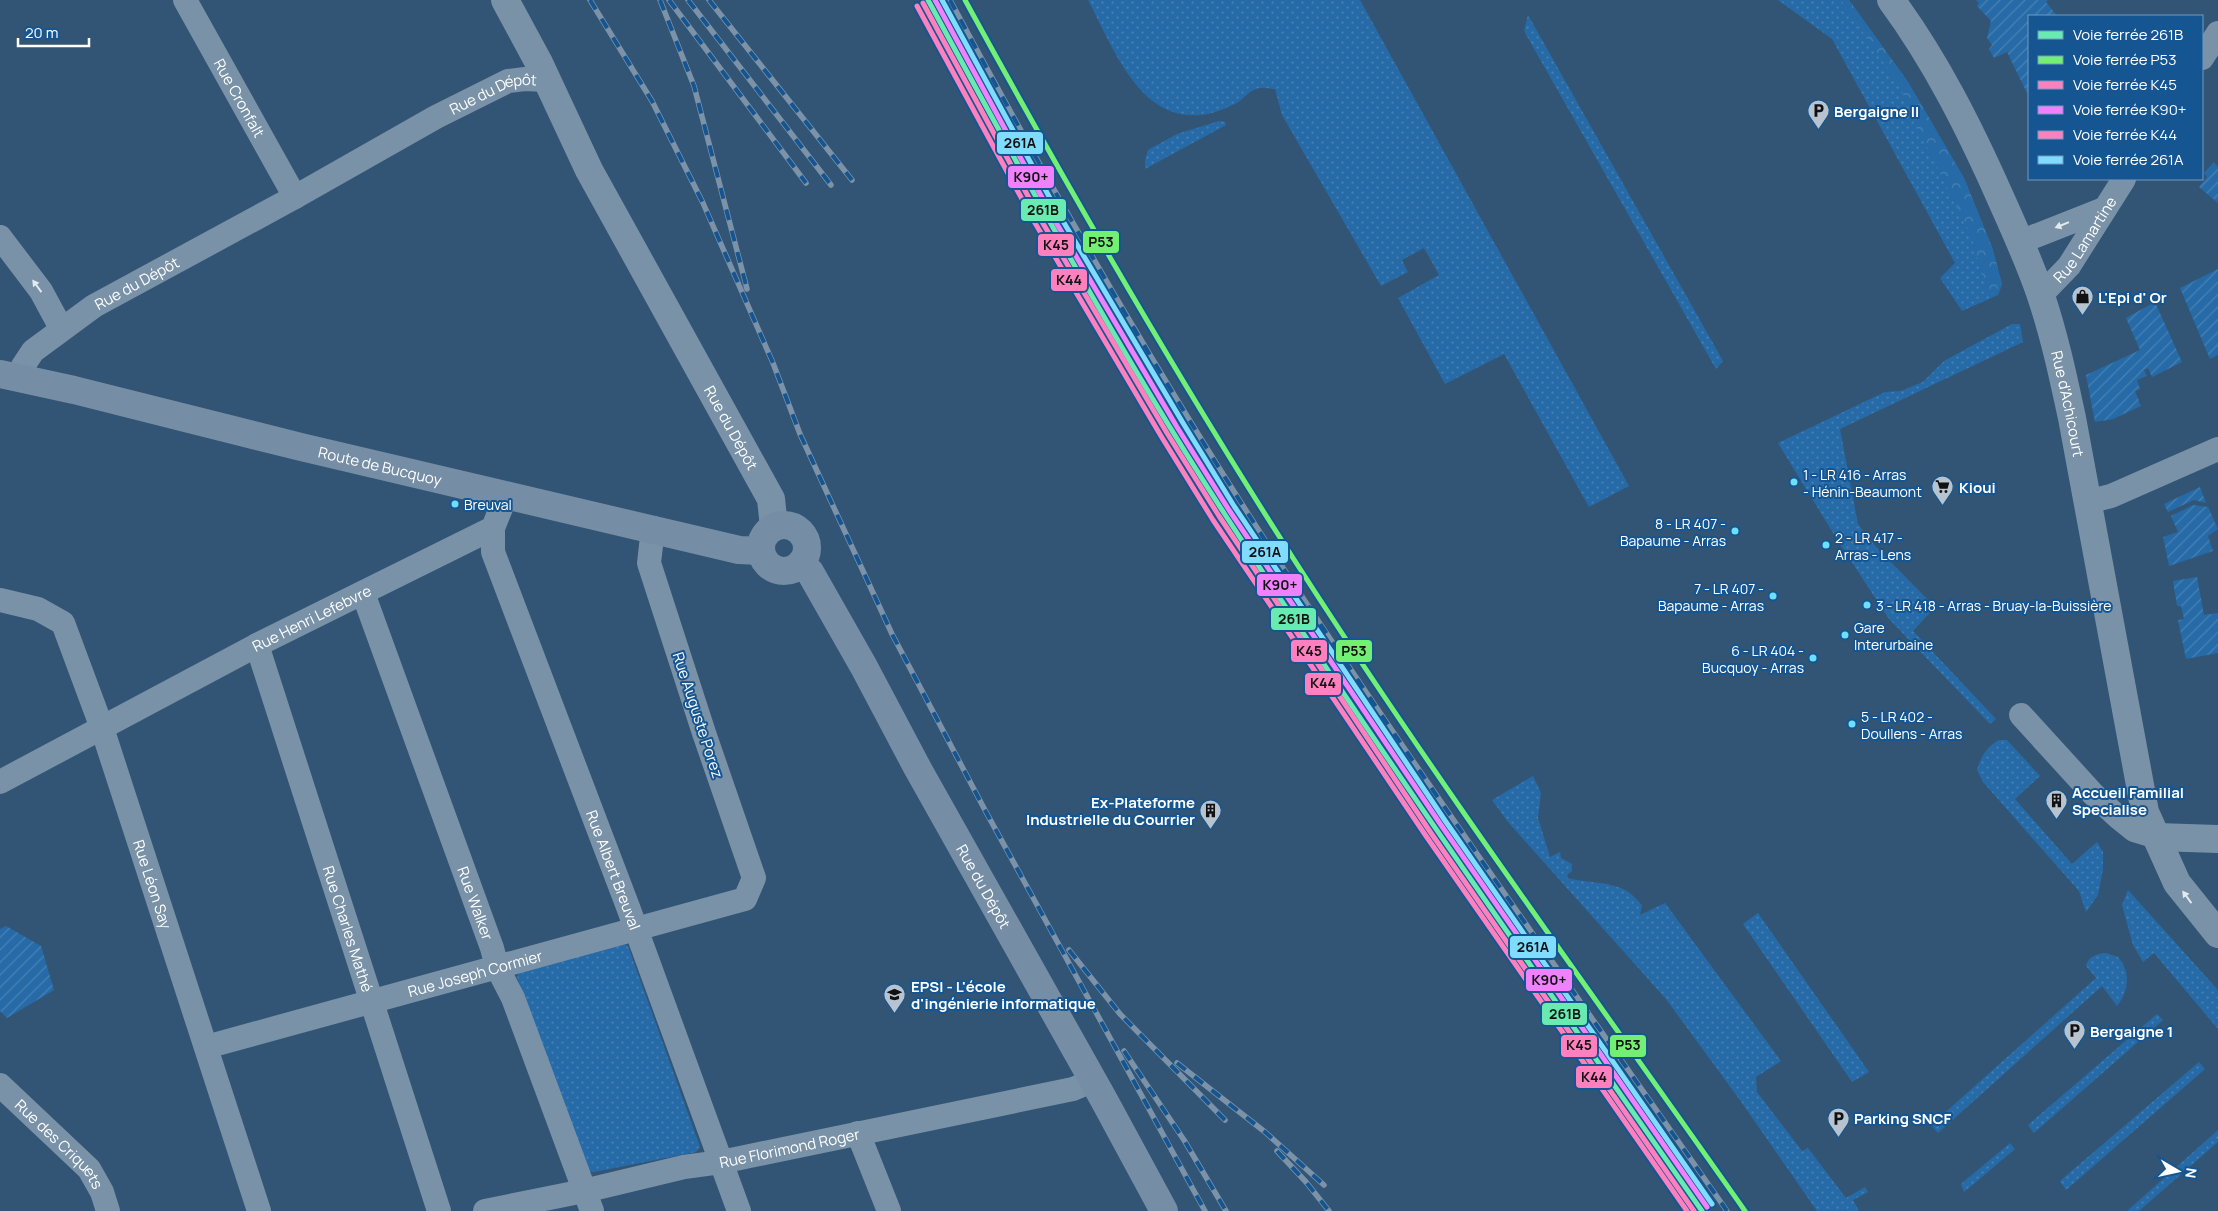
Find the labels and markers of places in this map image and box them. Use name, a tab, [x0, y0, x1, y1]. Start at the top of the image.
parking icon: Bergaigne II	[1806, 99, 1830, 130]
place label: Bergaigne II	[1834, 101, 1919, 122]
shop icon: L'Epi d' Or	[2070, 285, 2094, 316]
place label: L'Epi d' Or	[2098, 287, 2167, 308]
place label: 1 - LR 416 - Arras - Hénin-Beaumont	[1803, 465, 1922, 501]
supermarket icon: Kioui	[1931, 475, 1955, 506]
marker: 1 - LR 416 - Arras - Hénin-Beaumont	[1789, 477, 1799, 487]
place label: Kioui	[1959, 477, 1996, 498]
place label: Breuval	[464, 495, 512, 514]
marker: Breuval	[450, 499, 460, 509]
place label: 8 - LR 407 - Bapaume - Arras	[1620, 514, 1726, 550]
marker: 8 - LR 407 - Bapaume - Arras	[1730, 526, 1740, 536]
place label: 2 - LR 417 - Arras - Lens	[1835, 528, 1911, 564]
marker: 2 - LR 417 - Arras - Lens	[1821, 540, 1831, 550]
place label: 7 - LR 407 - Bapaume - Arras	[1658, 579, 1764, 615]
marker: 7 - LR 407 - Bapaume - Arras	[1768, 591, 1778, 601]
place label: 3 - LR 418 - Arras - Bruay-la-Buissière	[1876, 596, 2112, 615]
marker: 3 - LR 418 - Arras - Bruay-la-Buissière	[1862, 600, 1872, 610]
place label: Gare Interurbaine	[1854, 618, 1933, 654]
marker: Gare Interurbaine	[1840, 630, 1850, 640]
place label: 6 - LR 404 - Bucquoy - Arras	[1702, 641, 1804, 677]
marker: 6 - LR 404 - Bucquoy - Arras	[1808, 653, 1818, 663]
place label: 5 - LR 402 - Doullens - Arras	[1861, 707, 1962, 743]
marker: 5 - LR 402 - Doullens - Arras	[1847, 719, 1857, 729]
place label: Accueil Familial Specialise	[2072, 782, 2184, 820]
building icon: Accueil Familial Specialise	[2044, 789, 2068, 820]
place label: Ex-Plateforme Industrielle du Courrier	[1026, 792, 1195, 830]
building icon: Ex-Plateforme Industrielle du Courrier	[1199, 799, 1223, 830]
place label: EPSI - L'école d'ingénierie informatique	[911, 976, 1096, 1014]
school or university icon: EPSI - L'école d'ingénierie informatique	[883, 983, 907, 1014]
parking icon: Bergaigne 1	[2062, 1019, 2086, 1050]
place label: Bergaigne 1	[2090, 1021, 2173, 1042]
parking icon: Parking SNCF	[1826, 1106, 1850, 1137]
place label: Parking SNCF	[1854, 1108, 1952, 1129]

